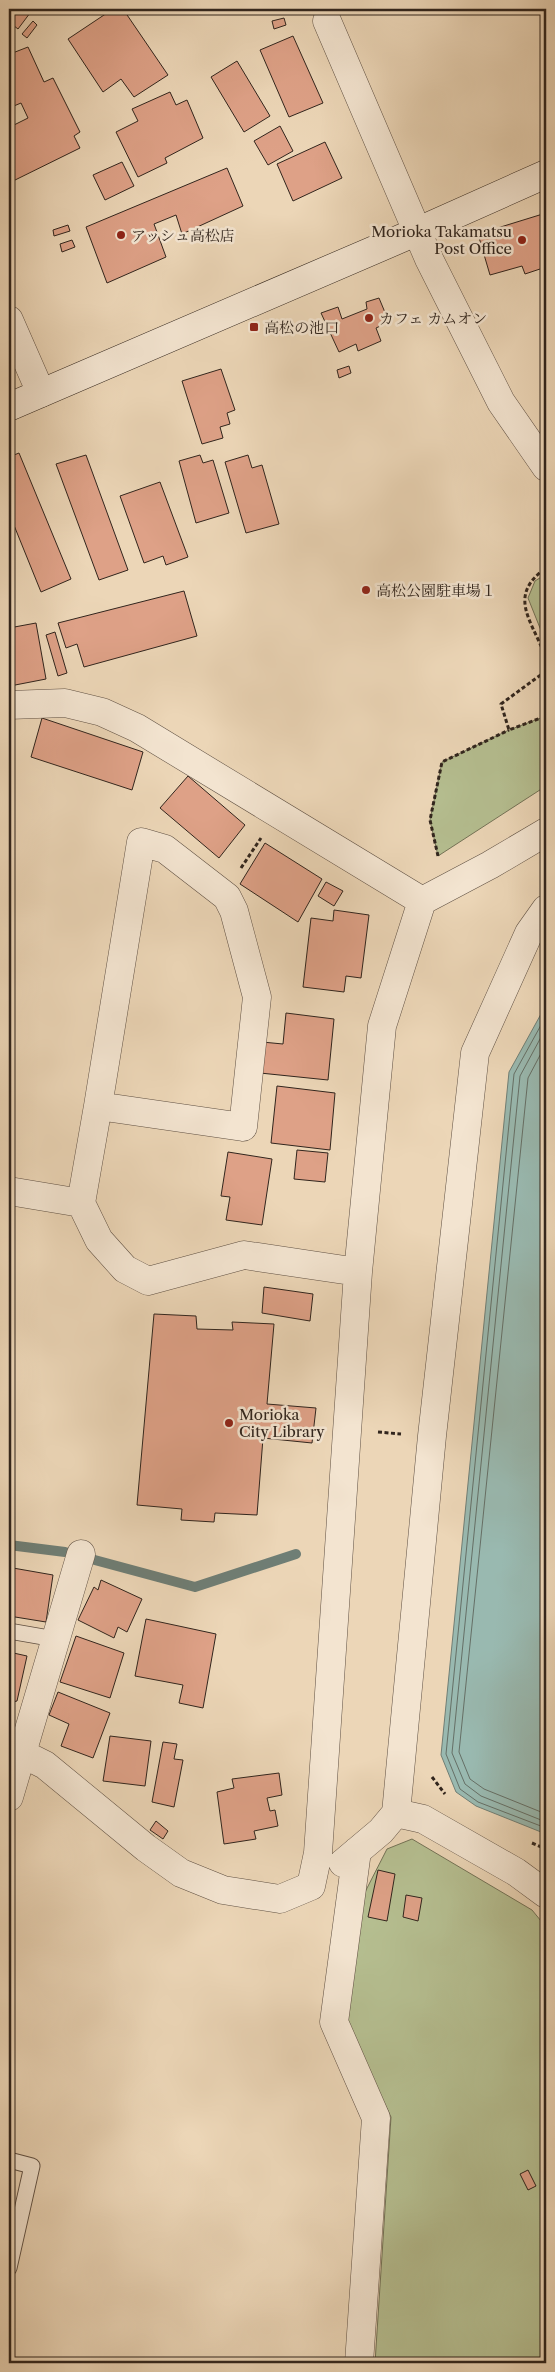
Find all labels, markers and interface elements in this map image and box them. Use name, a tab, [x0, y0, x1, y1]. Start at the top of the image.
place label: Morioka Takamatsu Post Office	[371, 222, 512, 258]
place label: アッシュ高松店	[131, 226, 235, 245]
marker: アッシュ高松店	[115, 229, 127, 241]
marker: Morioka Takamatsu Post Office	[516, 234, 528, 246]
place label: カフェ カムオン	[379, 309, 487, 328]
marker: カフェ カムオン	[363, 312, 375, 324]
place label: 高松の池口	[264, 318, 339, 337]
marker: 高松の池口	[248, 321, 260, 333]
place label: 高松公園駐車場１	[376, 581, 496, 600]
marker: 高松公園駐車場１	[360, 584, 372, 596]
place label: Morioka City Library	[239, 1405, 325, 1441]
marker: Morioka City Library	[223, 1417, 235, 1429]

